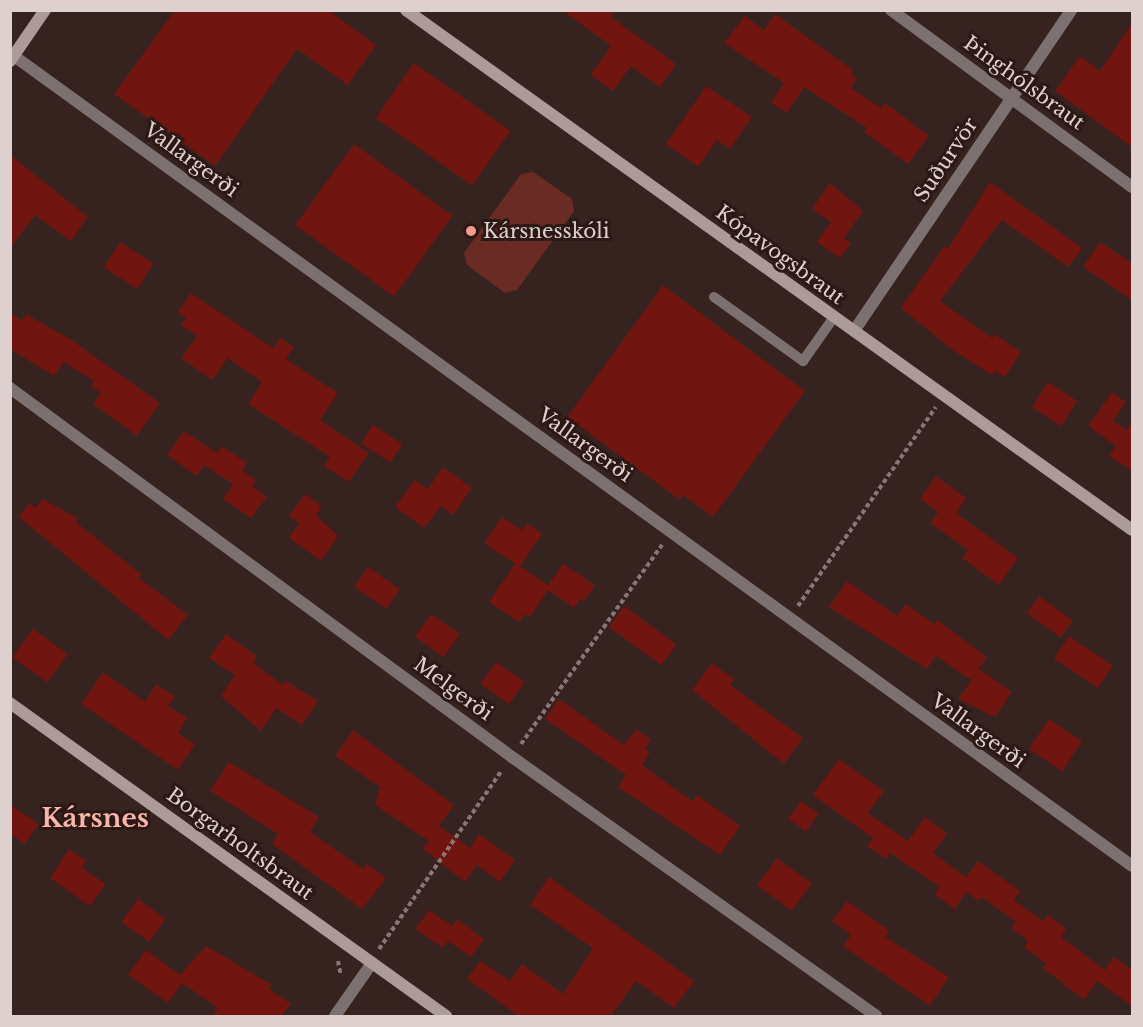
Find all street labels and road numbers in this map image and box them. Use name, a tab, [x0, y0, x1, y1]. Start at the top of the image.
street label: Þinghólsbraut	[959, 31, 1089, 135]
street label: Suðurvör	[909, 113, 983, 207]
street label: Vallargerði	[139, 118, 243, 202]
street label: Kópavogsbraut	[711, 200, 849, 310]
street label: Vallargerði	[533, 403, 637, 487]
street label: Melgerði	[409, 652, 497, 726]
street label: Vallargerði	[926, 689, 1030, 773]
street label: Borgarholtsbraut	[162, 783, 318, 905]

